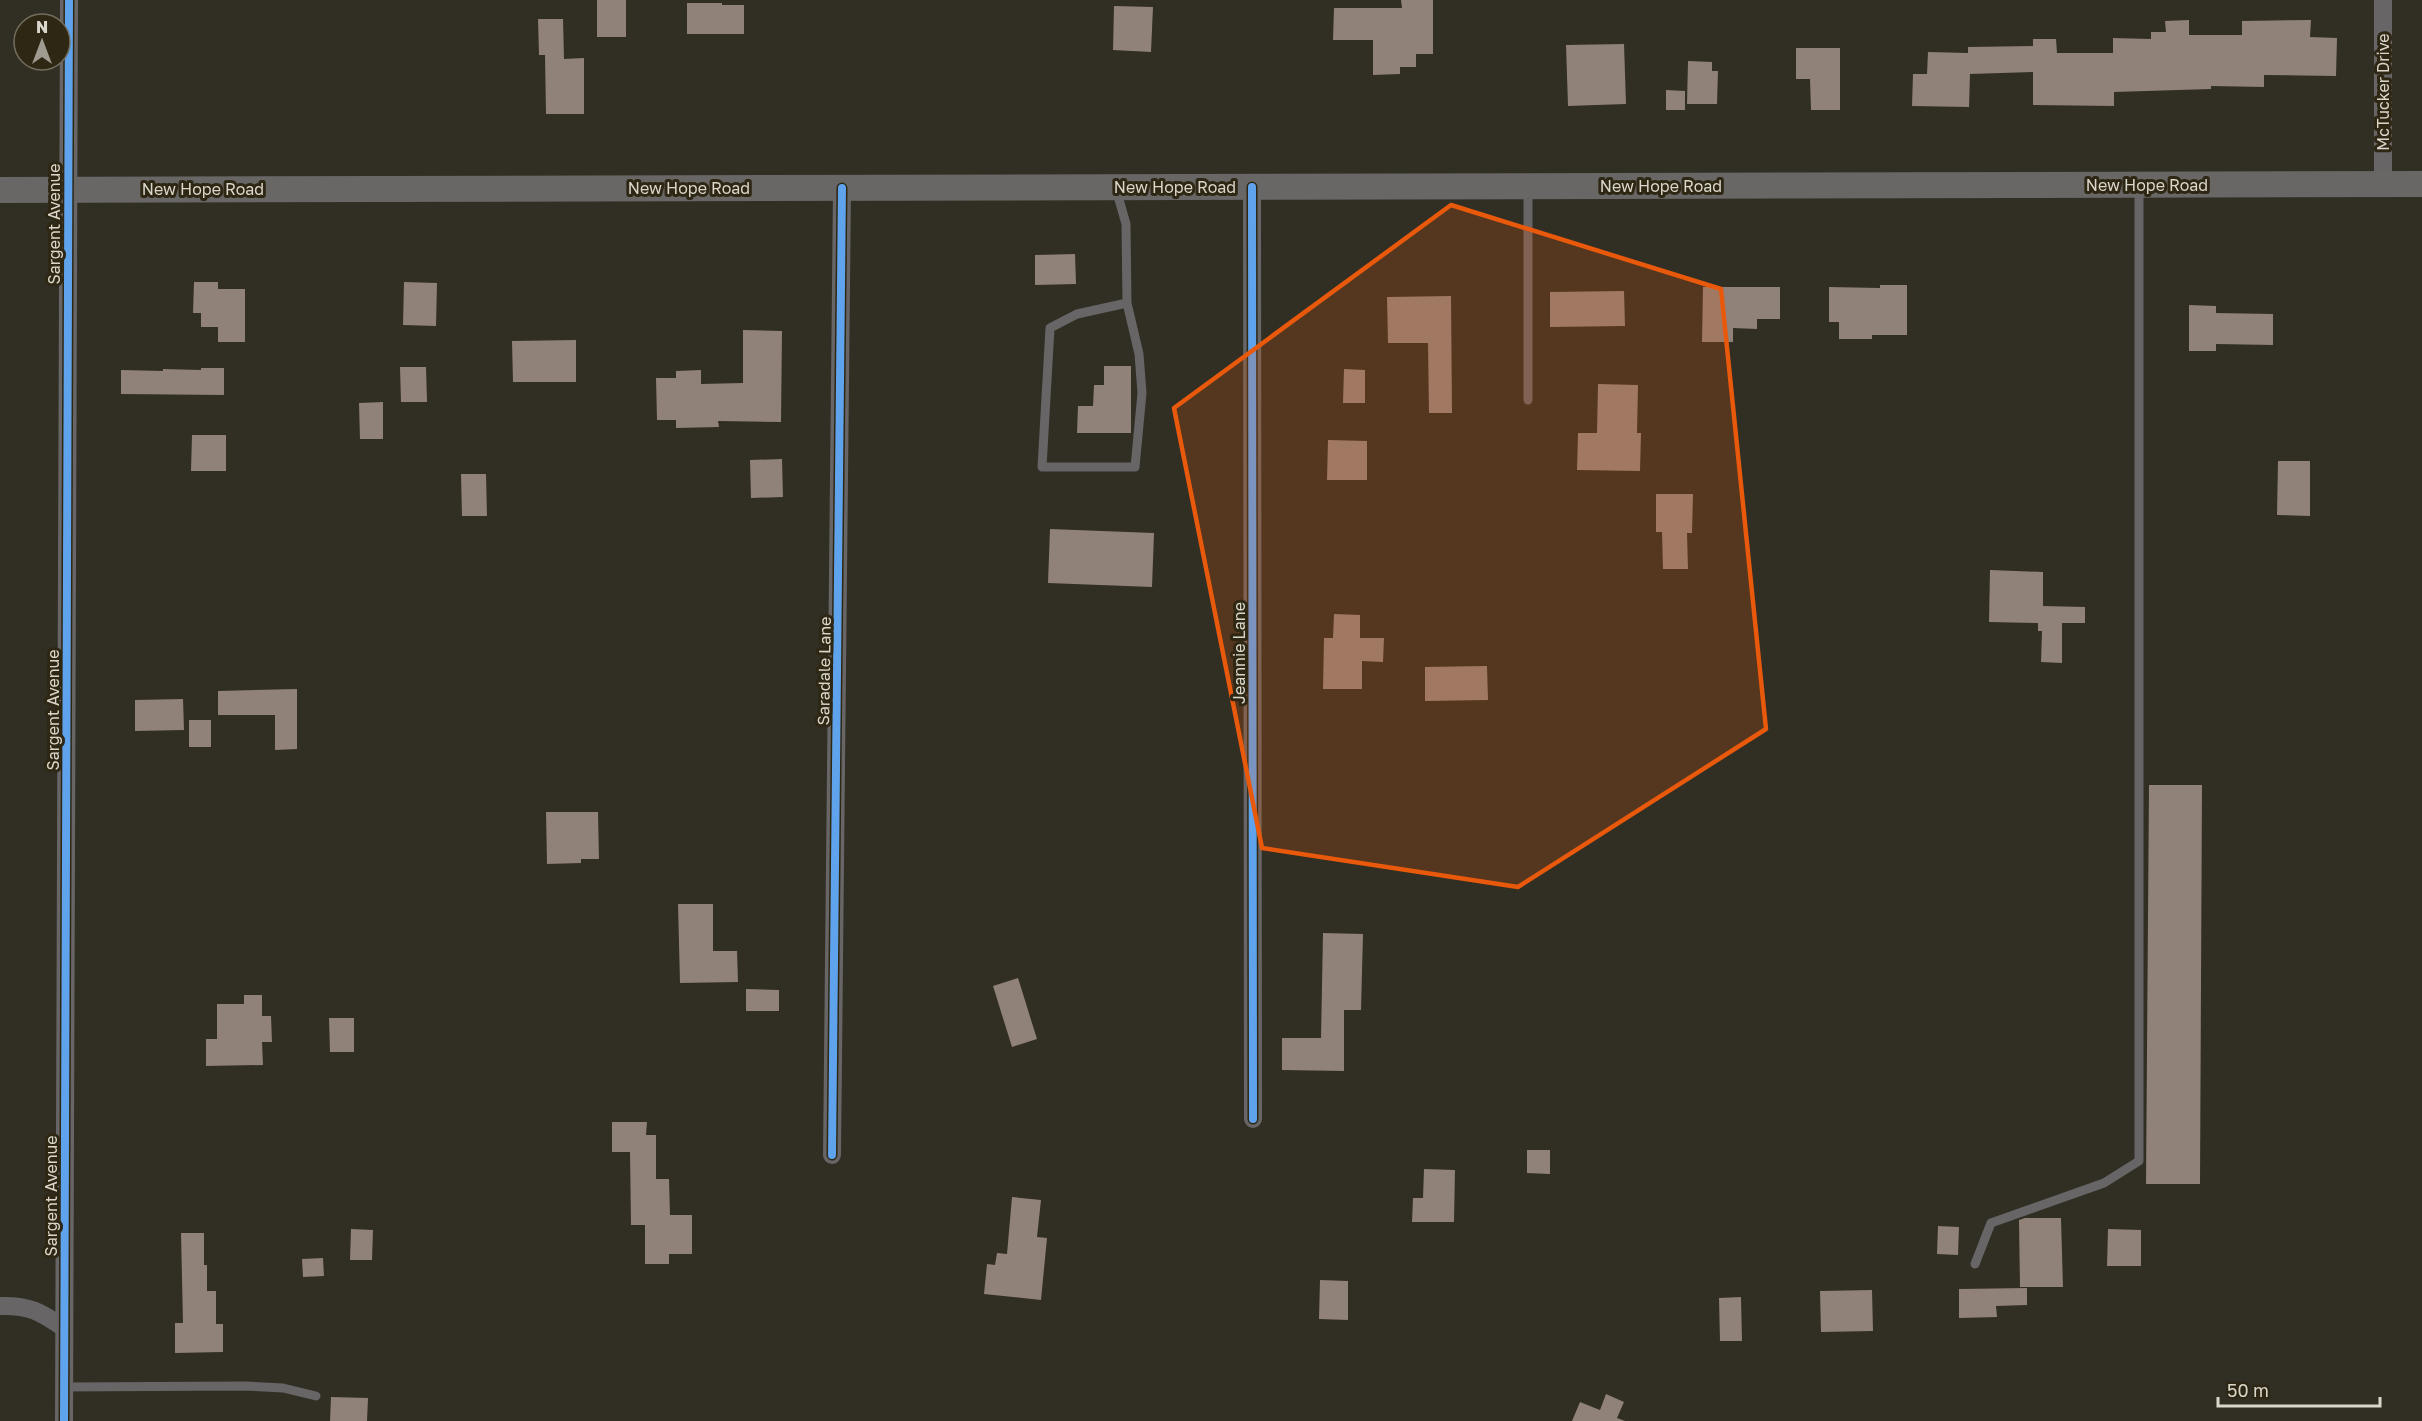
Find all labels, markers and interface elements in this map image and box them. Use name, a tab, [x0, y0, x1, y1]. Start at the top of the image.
north arrow	[12, 12, 72, 72]
text: N	[36, 17, 48, 37]
street label: McTucker Drive	[2373, 33, 2393, 151]
street label: Sargent Avenue	[44, 163, 64, 285]
street label: New Hope Road	[2086, 175, 2208, 195]
street label: New Hope Road	[1600, 176, 1722, 196]
street label: New Hope Road	[1114, 177, 1236, 197]
street label: New Hope Road	[628, 178, 750, 198]
street label: New Hope Road	[142, 179, 264, 199]
street label: Jeannie Lane	[1229, 602, 1249, 704]
street label: Saradale Lane	[813, 616, 835, 726]
street label: Sargent Avenue	[43, 649, 63, 771]
street label: Sargent Avenue	[41, 1135, 61, 1257]
scale bar	[2218, 1370, 2380, 1408]
text: 50 m	[2227, 1379, 2269, 1401]

